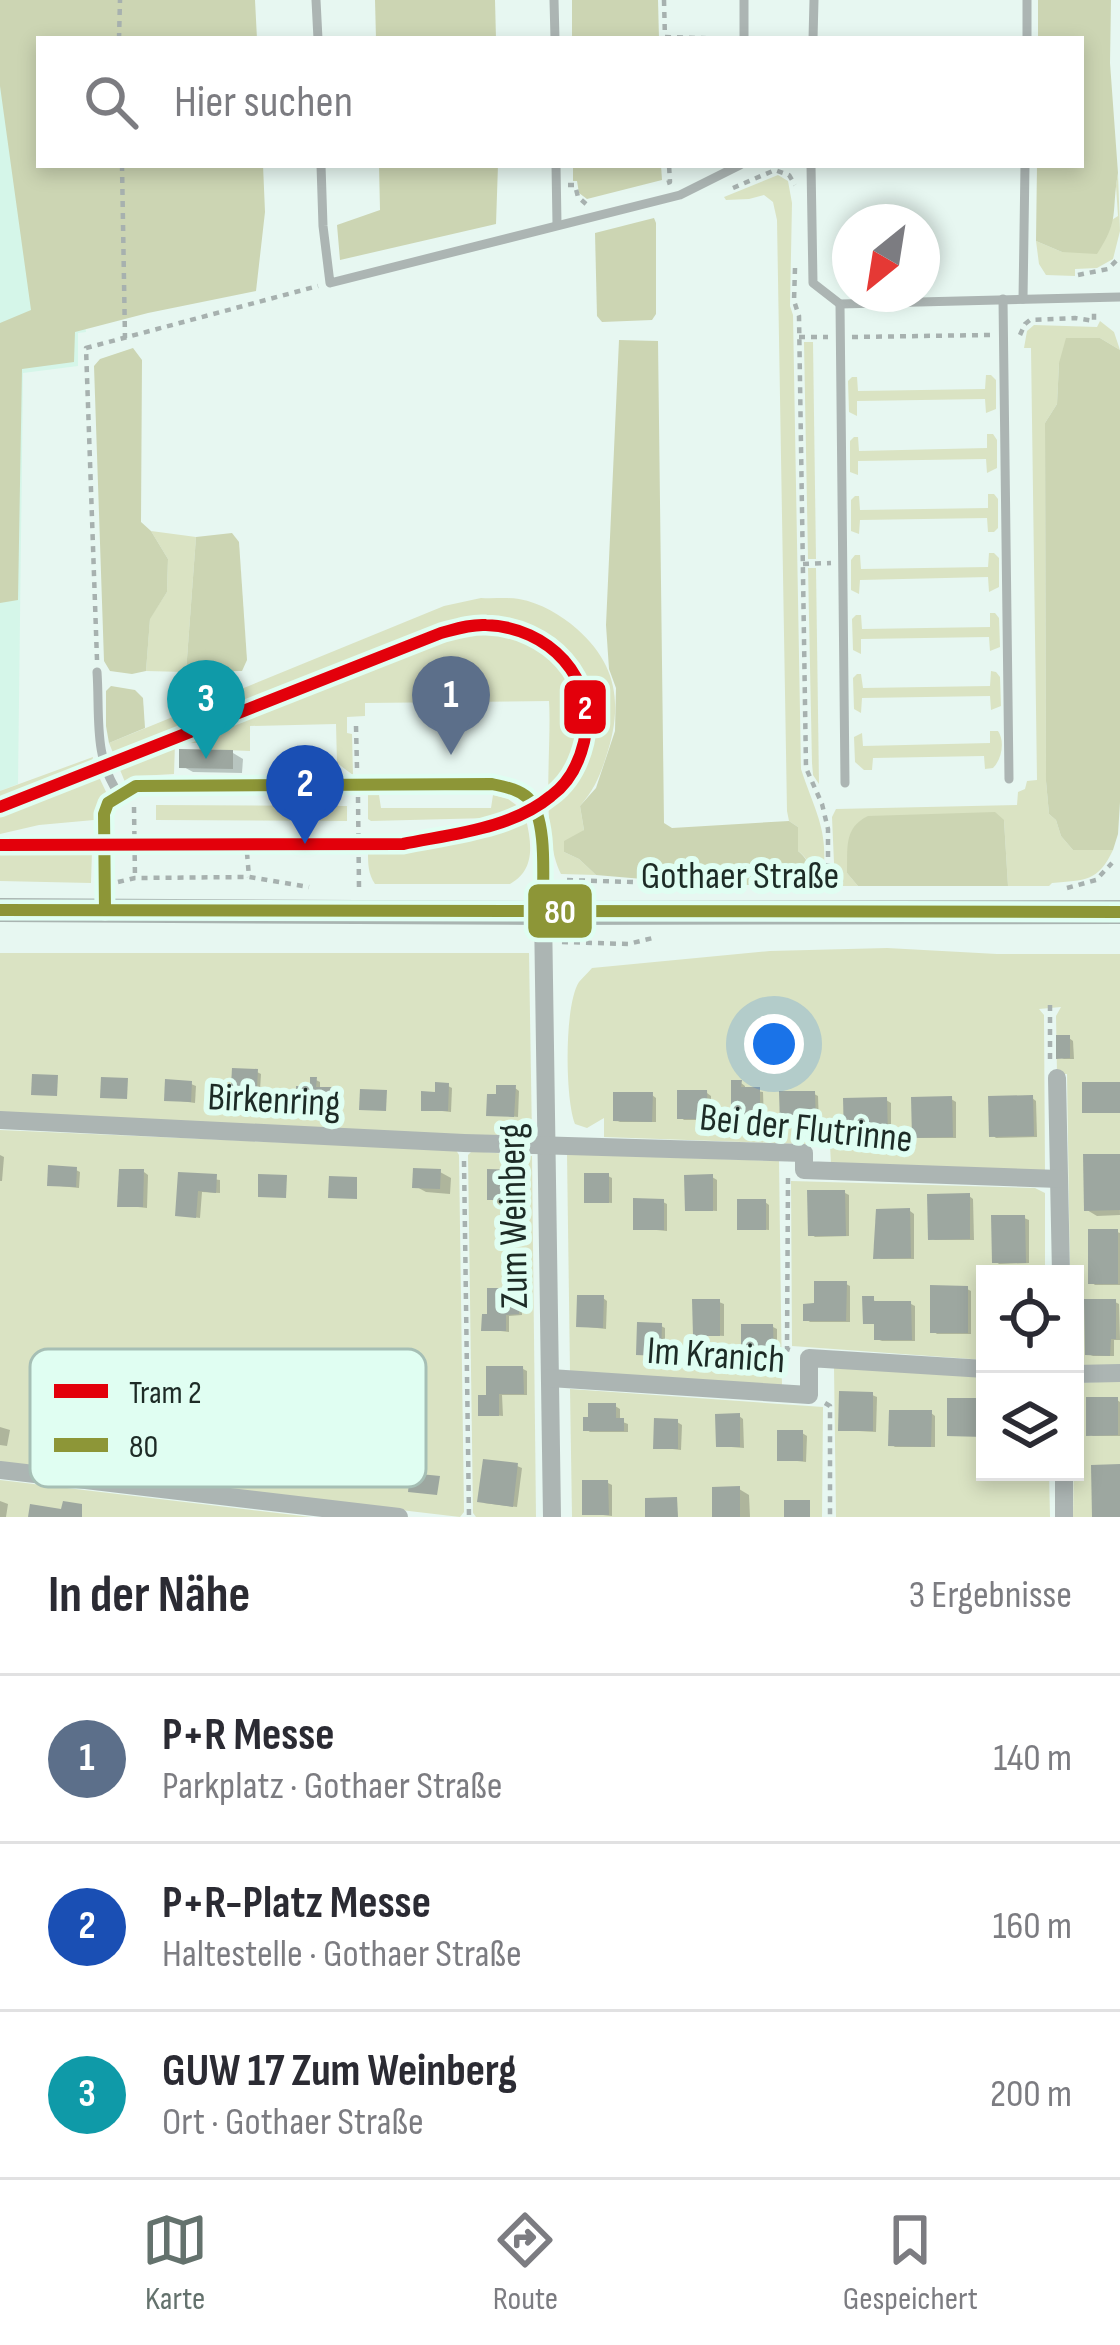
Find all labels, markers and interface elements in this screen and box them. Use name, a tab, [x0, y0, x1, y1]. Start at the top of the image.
search box	[36, 36, 1084, 168]
icon: search	[78, 69, 144, 135]
text: Hier suchen	[174, 75, 353, 130]
north arrow	[832, 204, 940, 312]
pin: 1	[412, 656, 490, 755]
pin: 3	[167, 660, 245, 759]
line badge: 2	[562, 678, 608, 736]
text: 2	[578, 689, 592, 729]
pin: 2	[266, 745, 344, 844]
street label: Gothaer Straße	[641, 853, 839, 900]
line badge: 80	[526, 882, 594, 940]
text: 80	[544, 893, 576, 933]
your location	[744, 1014, 804, 1074]
street label: Birkenring	[206, 1074, 342, 1128]
street label: Bei der Flutrinne	[697, 1094, 915, 1164]
street label: Zum Weinberg	[489, 1123, 539, 1309]
map controls	[976, 1265, 1084, 1481]
button: locate	[976, 1265, 1084, 1373]
street label: Im Kranich	[645, 1328, 787, 1384]
legend	[30, 1349, 426, 1487]
text: Tram 2	[129, 1373, 202, 1413]
button: layers	[976, 1373, 1084, 1481]
text: 80	[129, 1427, 158, 1467]
text: In der Nähe	[48, 1565, 250, 1626]
text: 3 Ergebnisse	[909, 1572, 1072, 1619]
text: P+R Messe	[162, 1708, 335, 1763]
text: 1	[79, 1735, 95, 1782]
text: 140 m	[993, 1735, 1072, 1782]
text: Parkplatz · Gothaer Straße	[162, 1763, 502, 1810]
text: P+R-Platz Messe	[162, 1876, 431, 1931]
text: 2	[78, 1903, 96, 1950]
text: 160 m	[993, 1903, 1072, 1950]
text: Haltestelle · Gothaer Straße	[162, 1931, 522, 1978]
text: GUW 17 Zum Weinberg	[162, 2044, 517, 2099]
text: 3	[78, 2071, 96, 2118]
text: 200 m	[990, 2071, 1072, 2118]
text: Ort · Gothaer Straße	[162, 2099, 424, 2146]
tab: Karte	[142, 2207, 208, 2319]
tab: Route	[492, 2207, 558, 2319]
tab: Gespeichert	[843, 2207, 978, 2319]

